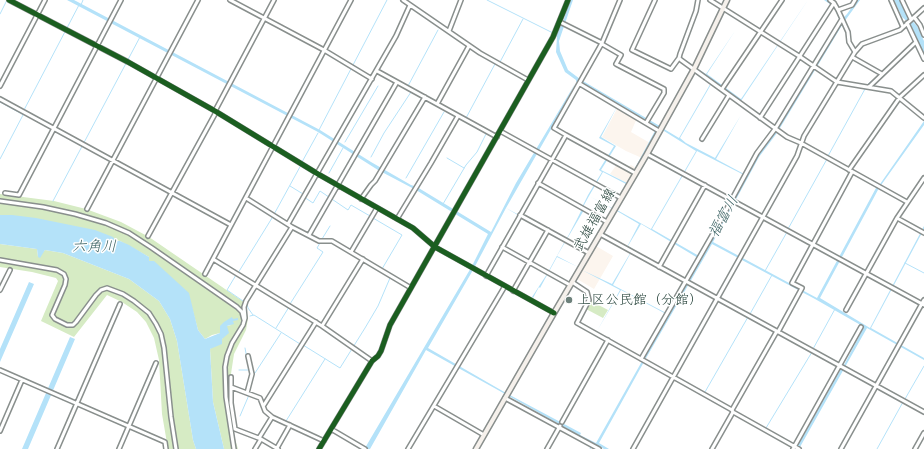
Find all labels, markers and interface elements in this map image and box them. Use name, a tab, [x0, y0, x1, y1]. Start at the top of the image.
street label: 武雄福富線	[570, 185, 620, 255]
water label: 福富川	[705, 193, 743, 241]
water label: 六角川	[72, 238, 116, 256]
place label: 上区公民館（分館）	[577, 292, 703, 308]
marker: 上区公民館（分館）	[564, 295, 574, 305]

